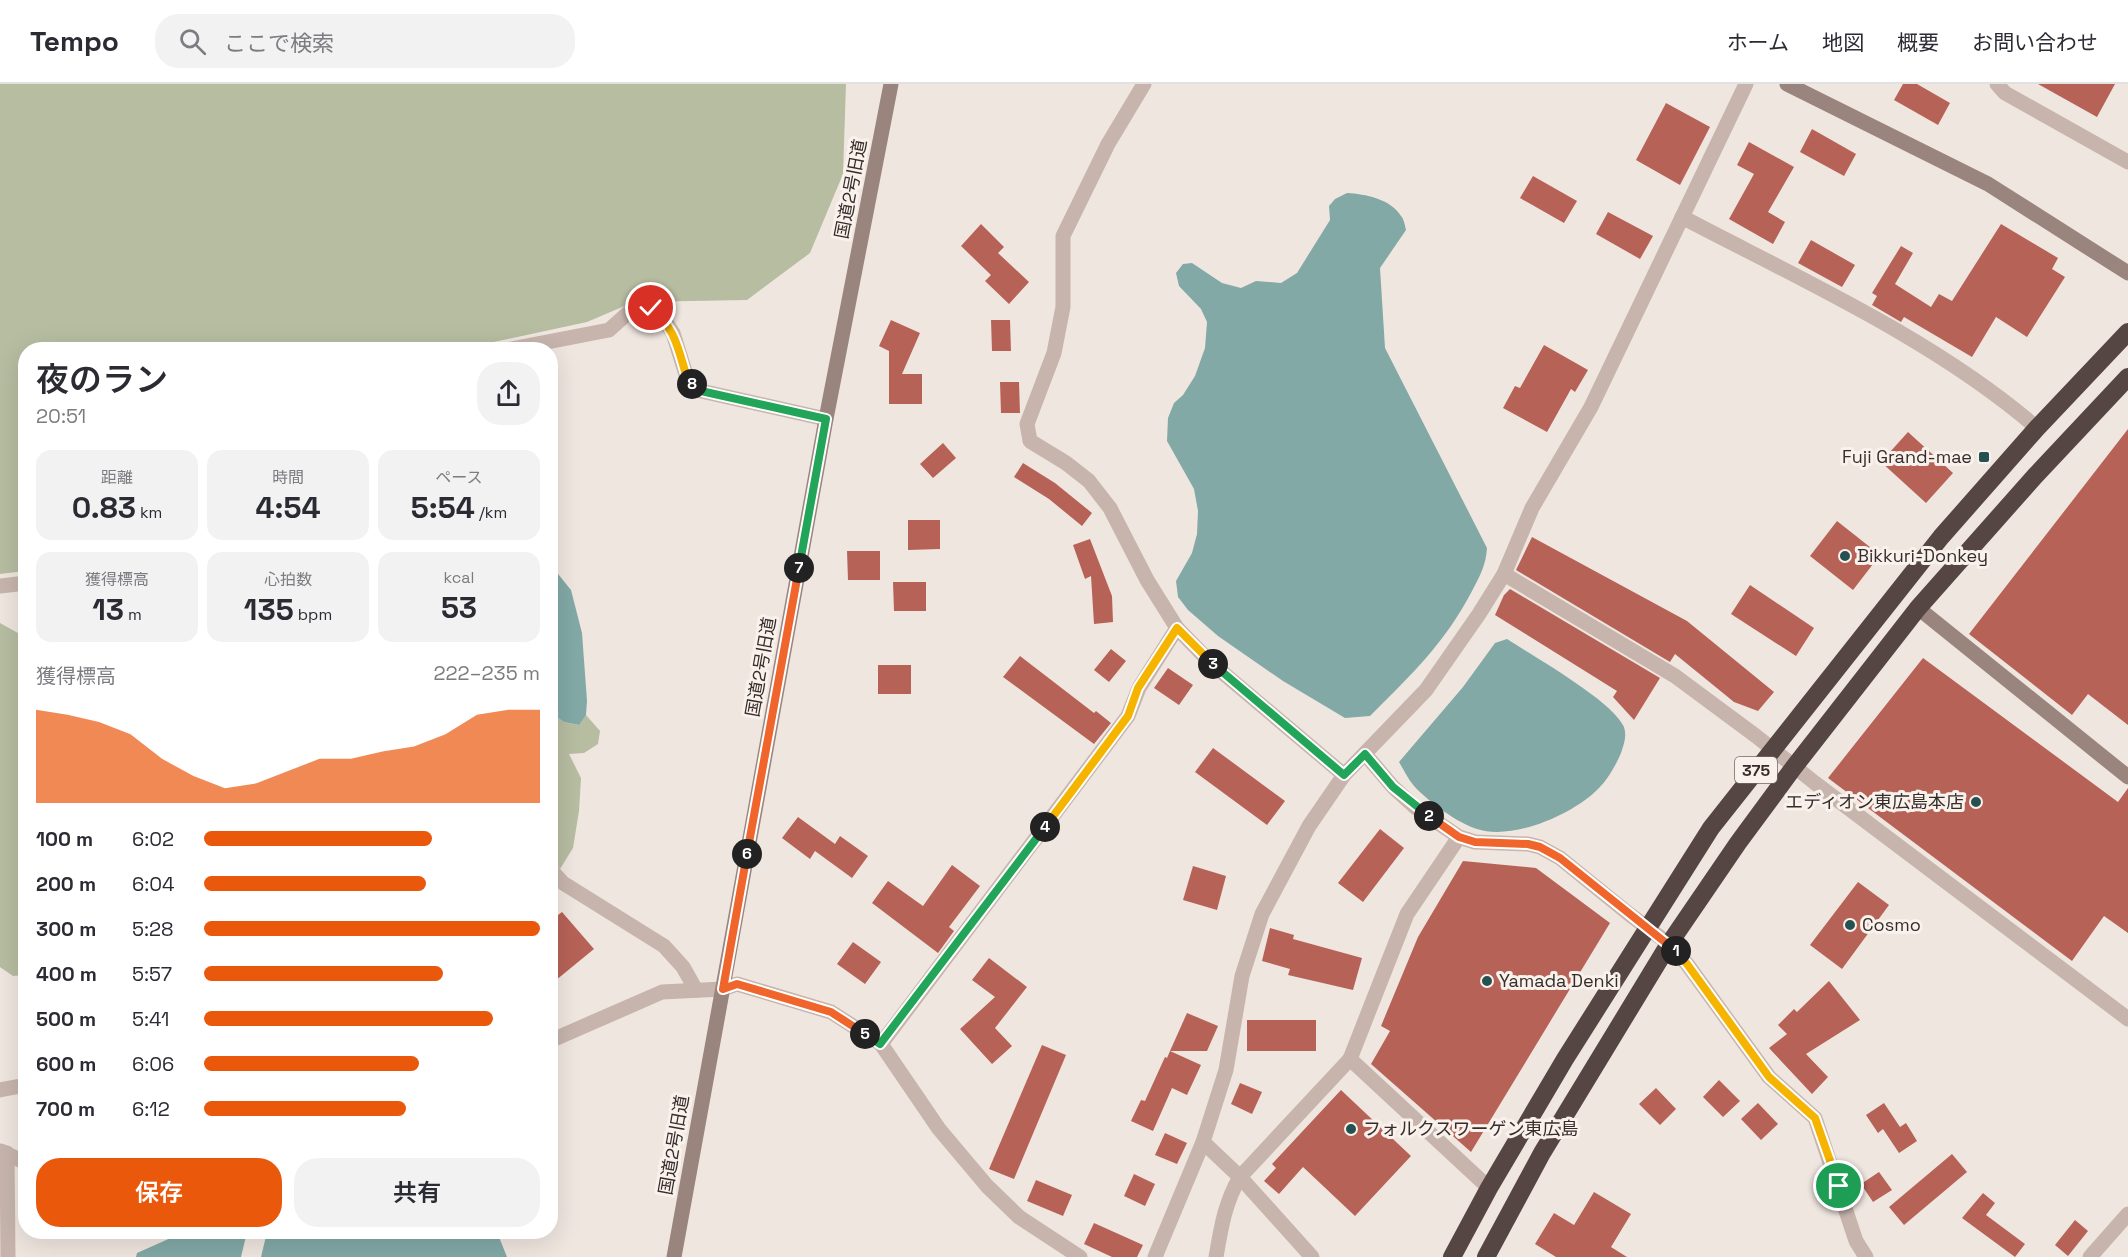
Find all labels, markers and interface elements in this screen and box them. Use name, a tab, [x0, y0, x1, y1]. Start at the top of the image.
search box	[155, 14, 575, 68]
text: Tempo	[30, 23, 119, 59]
icon: search	[176, 25, 209, 58]
text: ここで検索	[224, 29, 334, 57]
text: ホーム	[1727, 29, 1789, 56]
text: 地図	[1822, 29, 1864, 56]
text: 概要	[1897, 29, 1939, 56]
text: お問い合わせ	[1972, 29, 2098, 56]
street label: 国道2号旧道	[830, 137, 871, 241]
pin	[625, 282, 676, 333]
icon: check	[634, 291, 667, 324]
text: 夜のラン	[36, 359, 168, 401]
button: share	[477, 362, 540, 425]
pin: 8	[677, 369, 707, 399]
text: 8	[687, 373, 697, 394]
text: 20:51	[36, 403, 86, 429]
place label: Fuji Grand-mae	[1842, 445, 1972, 468]
marker: Fuji Grand-mae	[1977, 450, 1991, 464]
text: 距離	[101, 467, 133, 488]
text: 時間	[272, 467, 304, 488]
text: ペース	[435, 467, 483, 488]
text: 0.83	[72, 488, 136, 527]
text: 4:54	[255, 488, 321, 527]
text: 5:54	[411, 488, 475, 527]
text: km	[136, 502, 162, 523]
text: /km	[475, 502, 507, 523]
place label: Bikkuri-Donkey	[1857, 544, 1988, 567]
marker: Bikkuri-Donkey	[1838, 549, 1852, 563]
pin: 7	[784, 553, 814, 583]
text: 7	[795, 557, 803, 578]
text: kcal	[444, 567, 474, 588]
text: 獲得標高	[85, 569, 149, 590]
text: 心拍数	[264, 569, 312, 590]
text: 53	[441, 588, 477, 627]
text: 13	[92, 590, 124, 629]
text: 135	[244, 590, 294, 629]
text: m	[124, 604, 142, 625]
text: bpm	[294, 604, 332, 625]
street label: 国道2号旧道	[740, 615, 781, 719]
pin: 3	[1198, 649, 1228, 679]
text: 3	[1208, 653, 1218, 674]
text: 222–235 m	[433, 660, 540, 686]
text: 獲得標高	[36, 663, 116, 689]
road number: 375	[1735, 757, 1777, 783]
place label: エディオン東広島本店	[1785, 790, 1964, 813]
marker: エディオン東広島本店	[1969, 795, 1983, 809]
pin: 2	[1414, 801, 1444, 831]
text: 2	[1424, 805, 1434, 826]
pin: 4	[1030, 812, 1060, 842]
text: 4	[1040, 816, 1050, 837]
text: 100 m	[36, 826, 93, 852]
text: 6:02	[132, 826, 174, 852]
pin: 6	[732, 839, 762, 869]
text: 6	[742, 843, 752, 864]
text: 200 m	[36, 871, 96, 897]
text: 6:04	[132, 871, 175, 897]
place label: Cosmo	[1862, 913, 1921, 936]
text: 300 m	[36, 916, 96, 942]
text: 5:28	[132, 916, 174, 942]
marker: Cosmo	[1843, 918, 1857, 932]
pin: 1	[1661, 936, 1691, 966]
text: 1	[1672, 940, 1680, 961]
text: 400 m	[36, 961, 97, 987]
text: 5:57	[132, 961, 172, 987]
place label: Yamada Denki	[1499, 969, 1619, 992]
marker: Yamada Denki	[1480, 974, 1494, 988]
text: 500 m	[36, 1006, 96, 1032]
text: 5:41	[132, 1006, 169, 1032]
pin: 5	[850, 1019, 880, 1049]
text: 5	[860, 1023, 870, 1044]
text: 600 m	[36, 1051, 96, 1077]
text: 6:06	[132, 1051, 174, 1077]
street label: 国道2号旧道	[653, 1093, 694, 1197]
text: 700 m	[36, 1096, 95, 1122]
text: 6:12	[132, 1096, 170, 1122]
place label: フォルクスワーゲン東広島	[1363, 1117, 1578, 1140]
marker: フォルクスワーゲン東広島	[1344, 1122, 1358, 1136]
button: 保存	[36, 1158, 282, 1227]
button: 共有	[294, 1158, 540, 1227]
pin	[1813, 1160, 1864, 1211]
icon: arrive	[1822, 1169, 1855, 1202]

